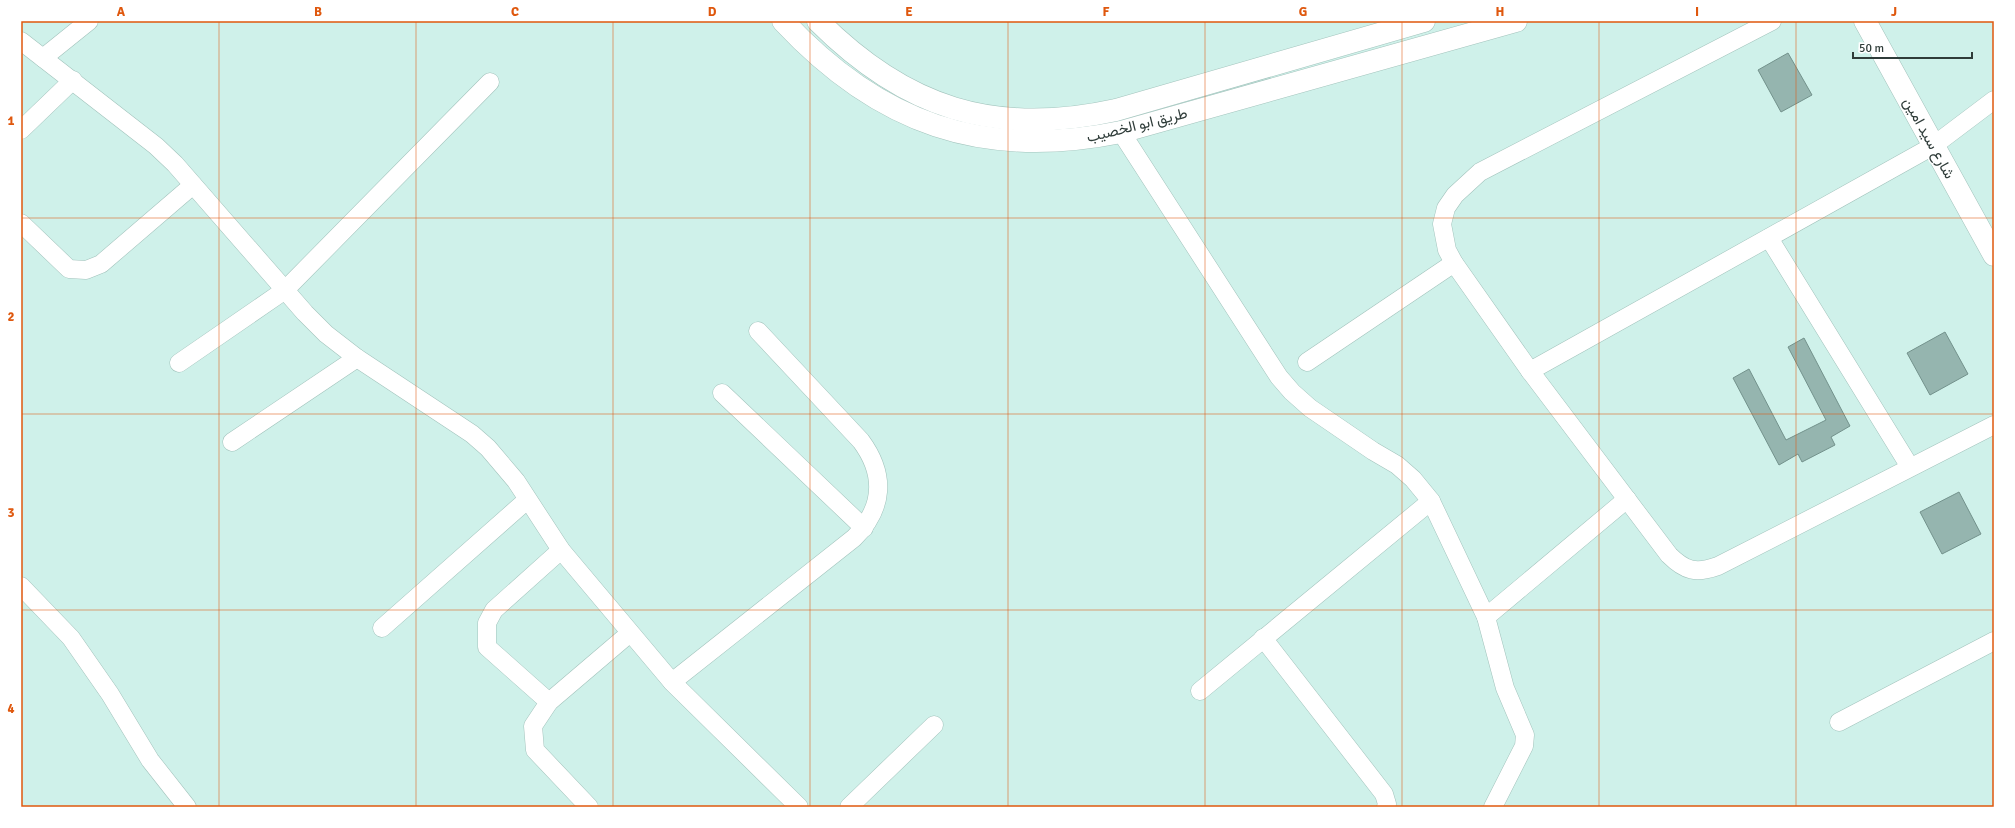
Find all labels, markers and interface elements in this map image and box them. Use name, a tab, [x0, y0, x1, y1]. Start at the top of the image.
text: A	[117, 4, 126, 20]
text: B	[314, 4, 322, 20]
text: C	[511, 4, 519, 20]
text: D	[708, 4, 717, 20]
text: E	[905, 4, 913, 20]
text: F	[1103, 4, 1110, 20]
text: G	[1299, 4, 1307, 20]
text: H	[1496, 4, 1504, 20]
text: I	[1695, 4, 1699, 20]
text: J	[1891, 4, 1897, 20]
scale bar	[1853, 34, 1972, 60]
text: 50 m	[1859, 41, 1884, 56]
street label: شارع سيد امين	[1897, 94, 1959, 183]
street label: طريق ابو الخصيب	[1085, 104, 1190, 147]
text: 1	[7, 113, 15, 129]
text: 2	[7, 309, 15, 325]
text: 3	[7, 505, 15, 521]
text: 4	[7, 701, 15, 717]

